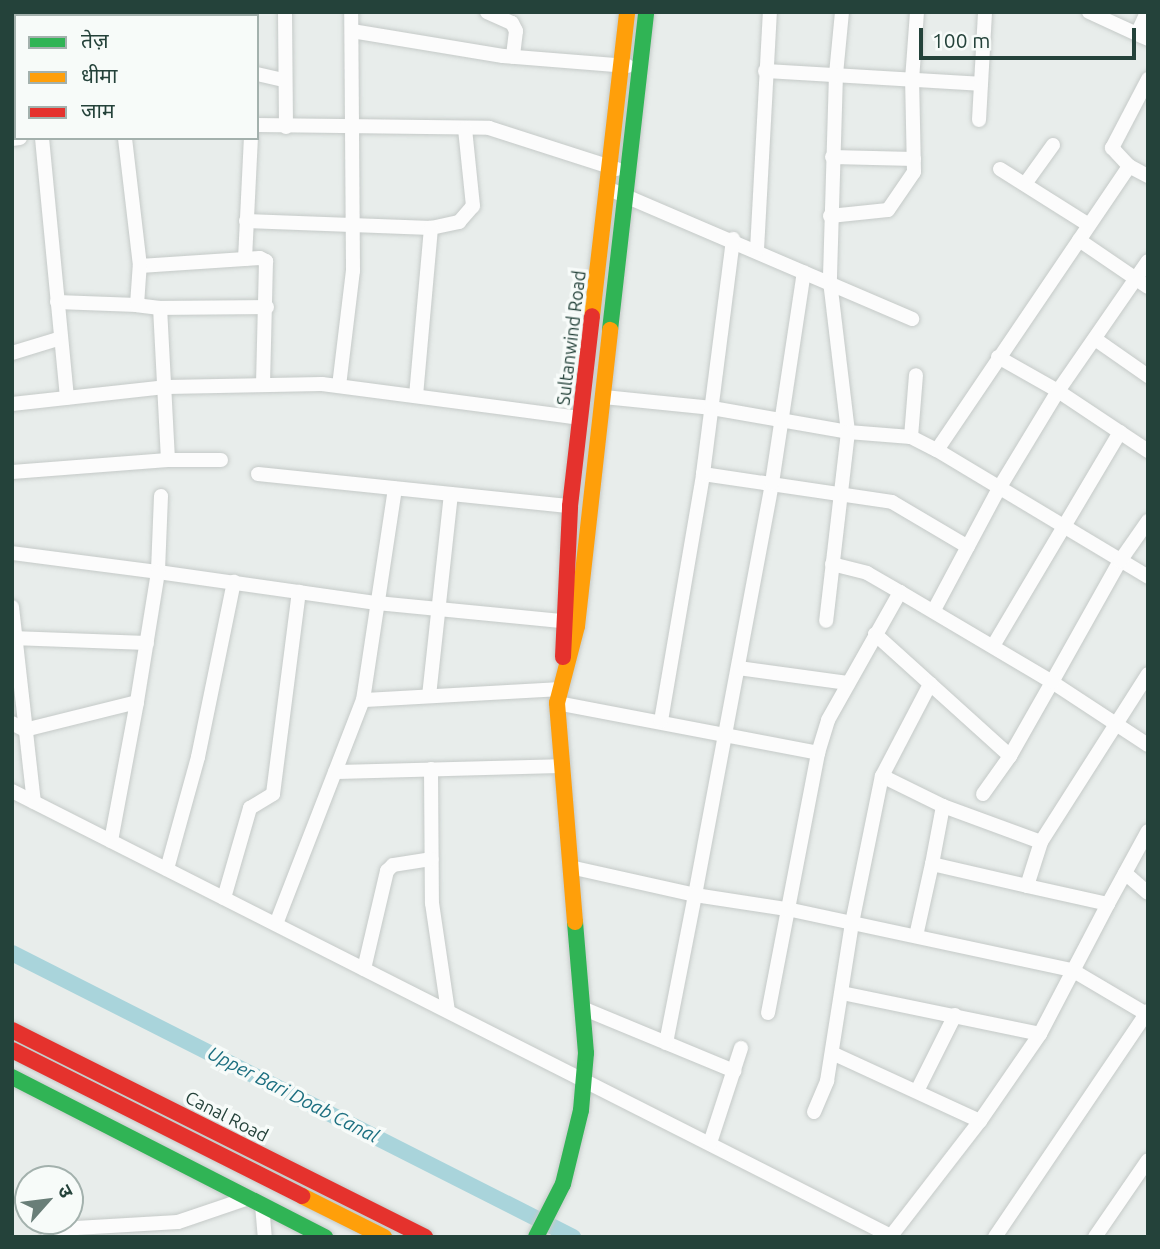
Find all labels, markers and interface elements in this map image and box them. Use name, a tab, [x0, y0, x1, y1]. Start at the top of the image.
legend	[14, 14, 259, 140]
scale bar	[922, 14, 1139, 58]
text: तेज़	[81, 28, 109, 52]
text: 100 m	[932, 28, 990, 52]
text: धीमा	[81, 63, 117, 87]
text: जाम	[81, 98, 115, 122]
street label: Sultanwind Road	[552, 269, 590, 407]
water label: Upper Bari Doab Canal	[204, 1042, 382, 1148]
street label: Canal Road	[182, 1086, 272, 1146]
north arrow	[14, 1165, 84, 1235]
text: उ	[53, 1181, 78, 1201]

